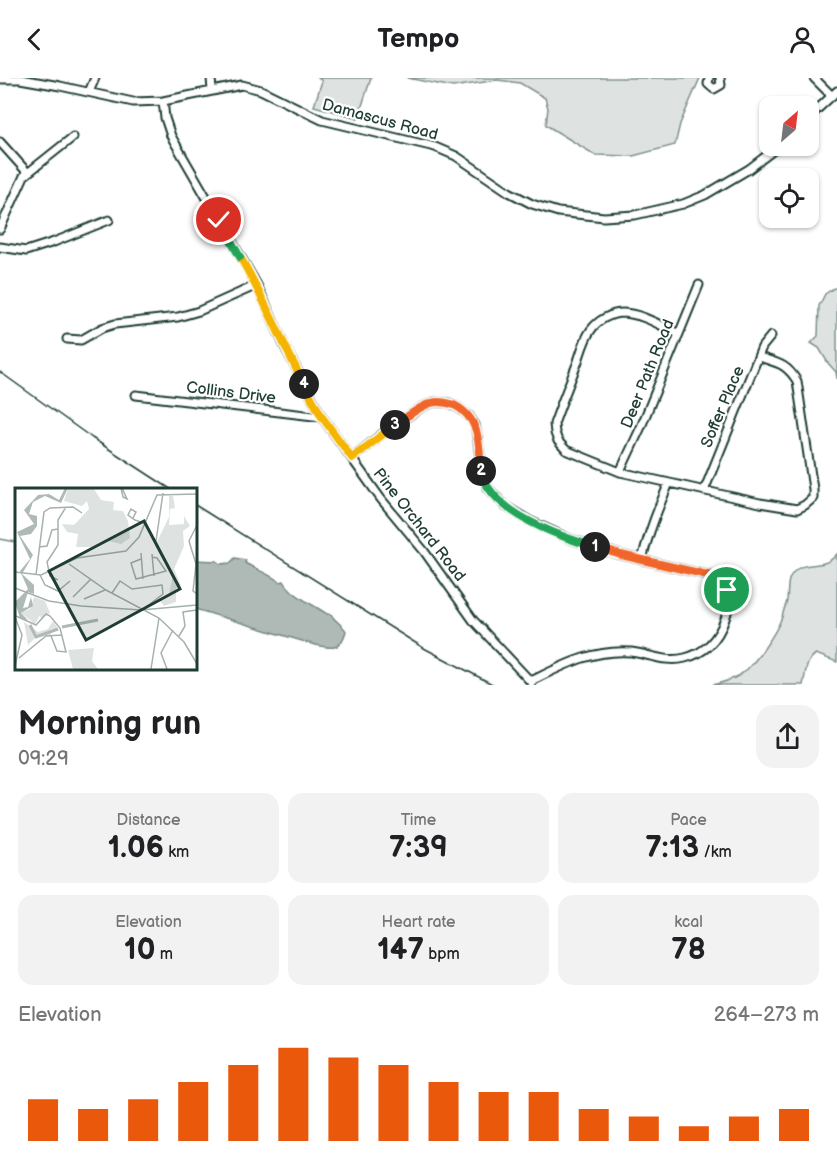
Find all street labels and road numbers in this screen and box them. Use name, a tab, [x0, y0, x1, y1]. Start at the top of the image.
street label: Damascus Road	[320, 95, 440, 145]
street label: Deer Path Road	[618, 317, 678, 431]
street label: Soffer Place	[697, 363, 749, 451]
street label: Collins Drive	[185, 378, 277, 408]
street label: Pine Orchard Road	[369, 465, 469, 585]

